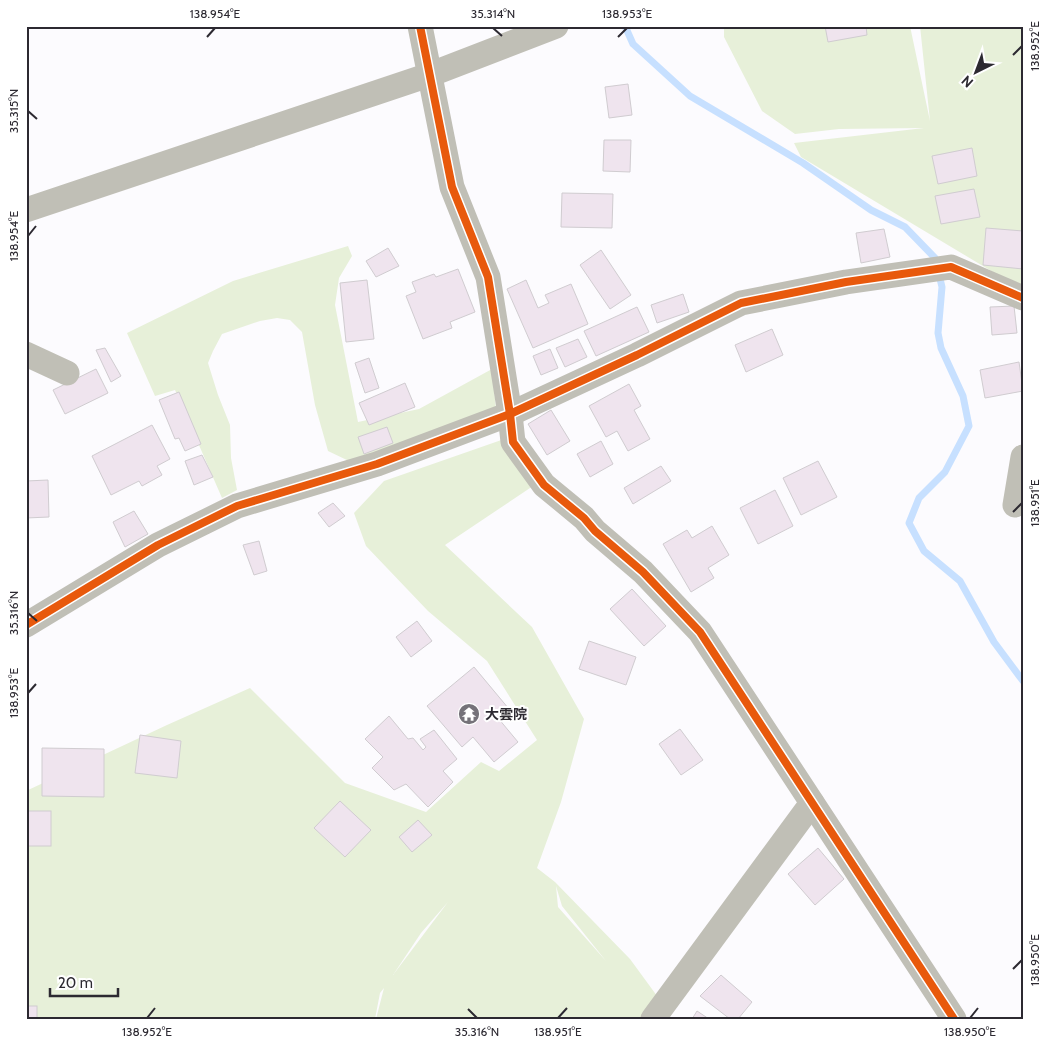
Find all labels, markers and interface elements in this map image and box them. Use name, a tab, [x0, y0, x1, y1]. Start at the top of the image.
text: 138.954°E	[190, 6, 241, 21]
text: 35.314°N	[471, 6, 515, 21]
text: 138.953°E	[602, 6, 652, 21]
text: 138.952°E	[1027, 21, 1042, 71]
north arrow	[952, 48, 1002, 98]
text: N	[958, 72, 977, 92]
text: 35.315°N	[6, 89, 21, 133]
text: 138.954°E	[6, 210, 21, 261]
text: 138.951°E	[1027, 479, 1042, 527]
text: 35.316°N	[6, 591, 21, 635]
text: 138.953°E	[6, 668, 21, 718]
temple icon: 大雲院	[457, 702, 481, 726]
place label: 大雲院	[485, 705, 527, 723]
text: 138.950°E	[1027, 934, 1042, 986]
scale bar	[50, 965, 118, 997]
text: 20 m	[58, 974, 93, 992]
text: 138.952°E	[122, 1024, 172, 1039]
text: 35.316°N	[455, 1024, 499, 1039]
text: 138.951°E	[534, 1024, 582, 1039]
text: 138.950°E	[944, 1024, 996, 1039]

